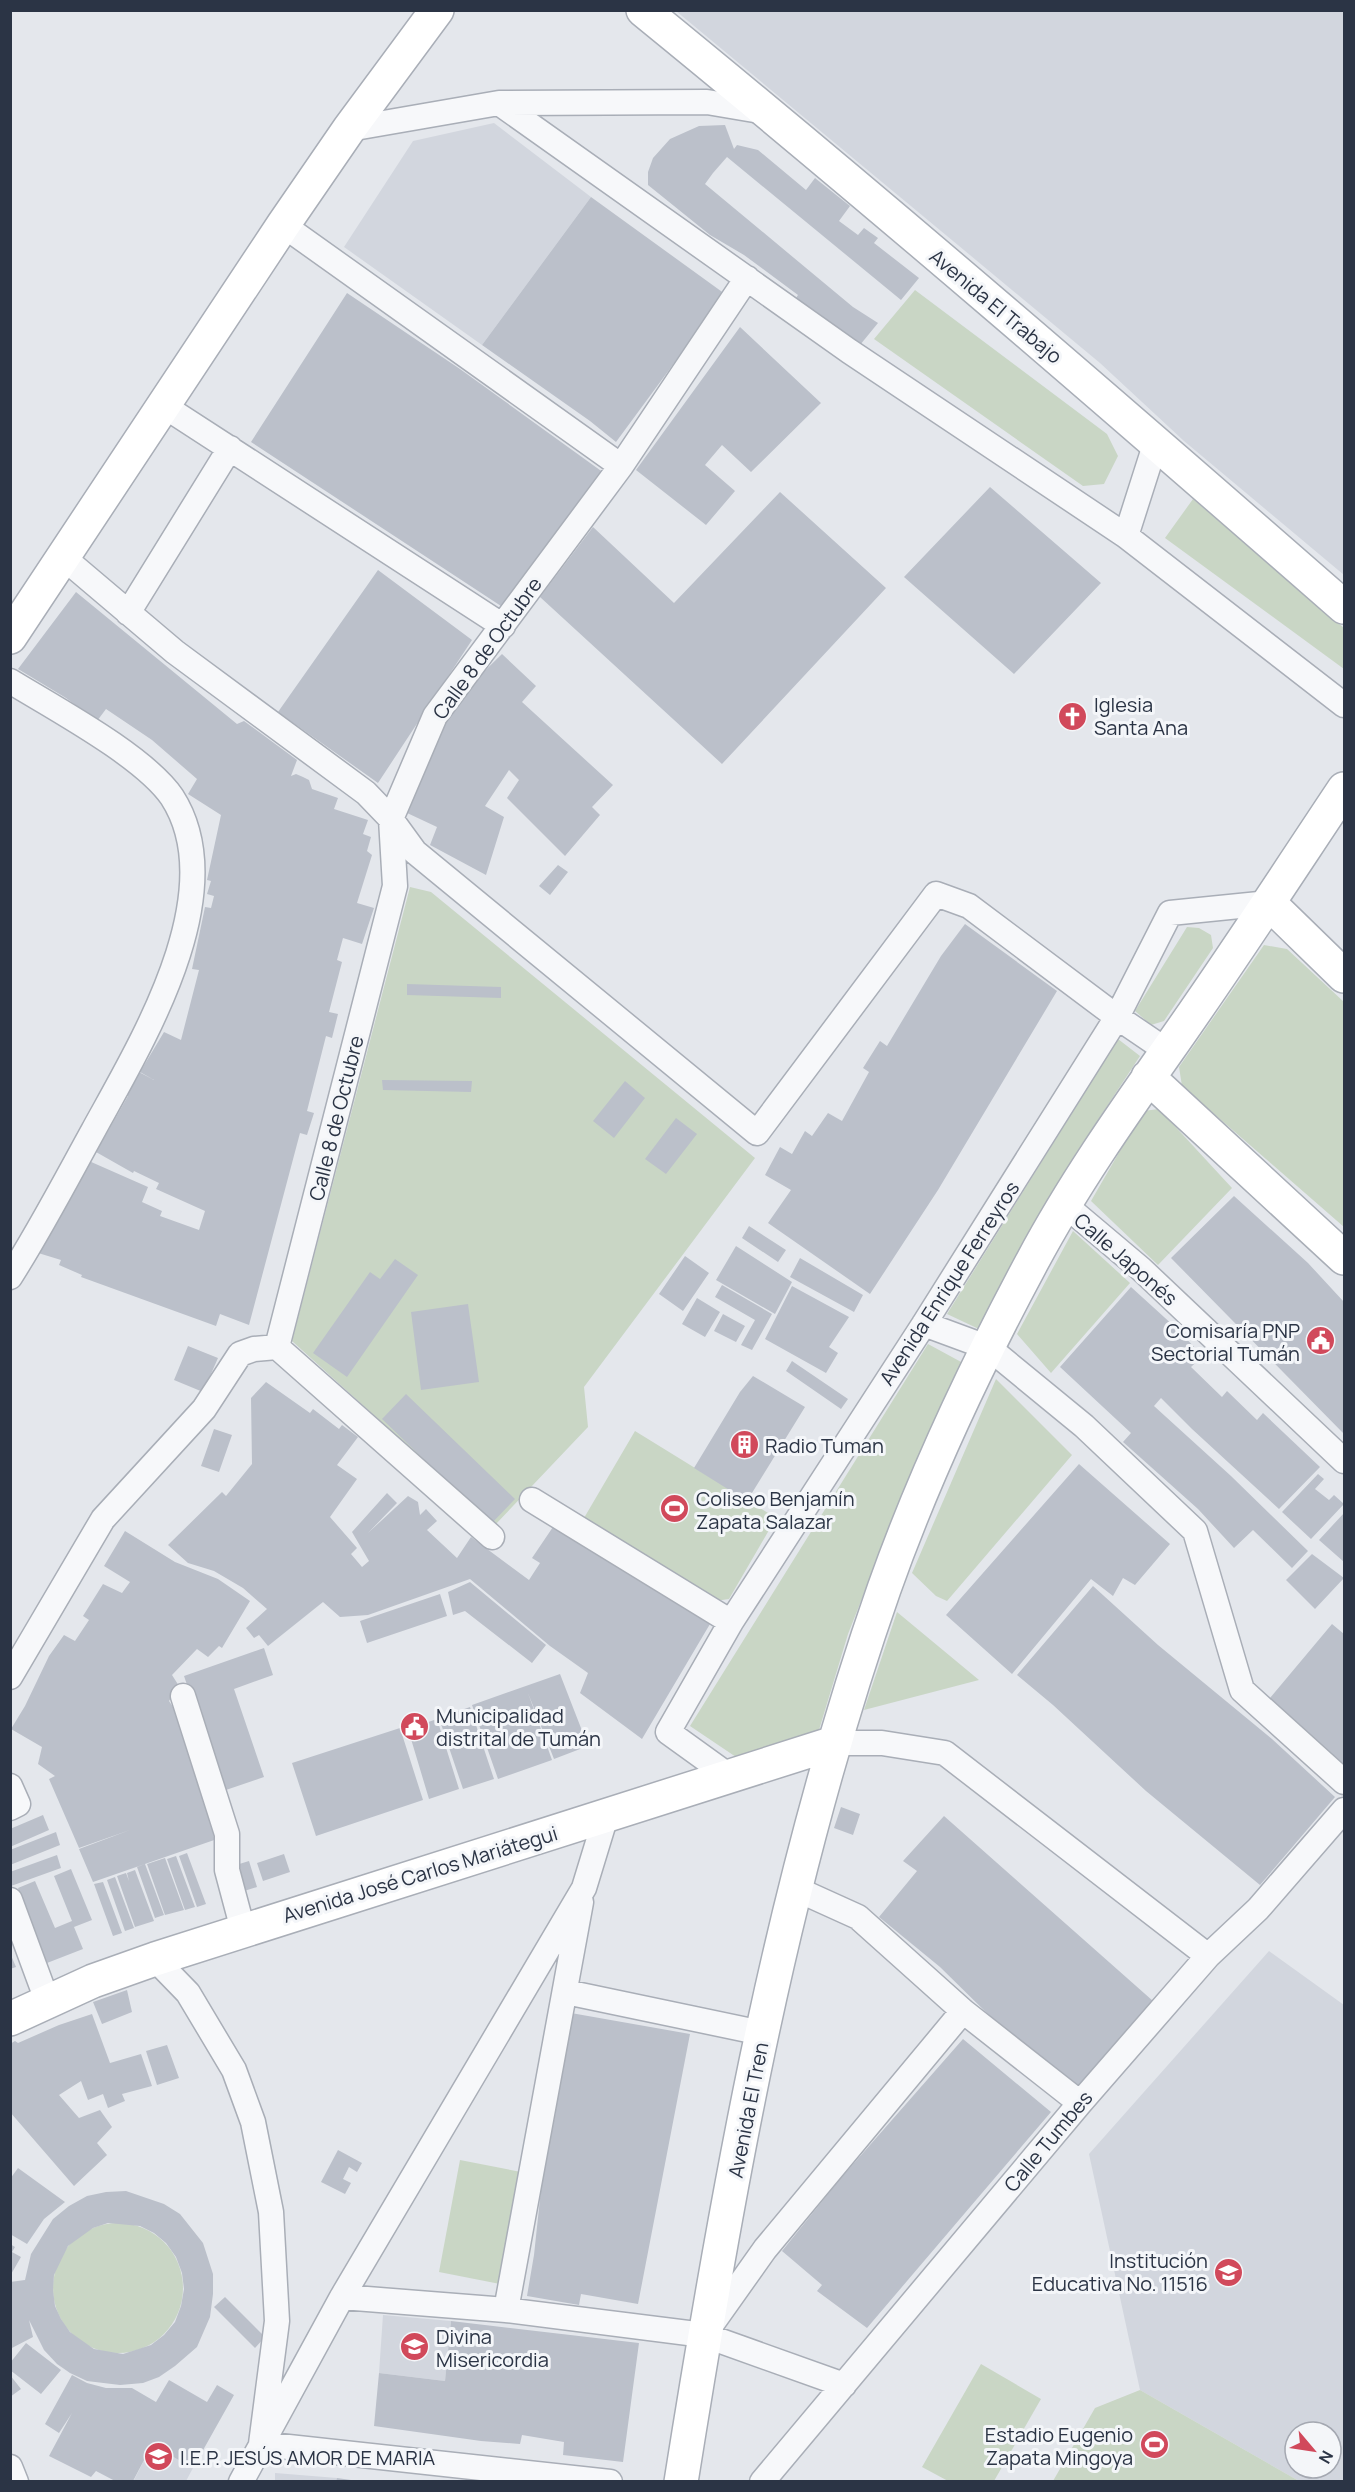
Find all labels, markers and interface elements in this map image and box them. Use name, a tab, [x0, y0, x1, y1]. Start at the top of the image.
street label: Avenida El Trabajo	[924, 243, 1068, 370]
street label: Calle 8 de Octubre	[426, 571, 548, 725]
place label: Iglesia Santa Ana	[1094, 691, 1188, 741]
church icon: Iglesia Santa Ana	[1057, 700, 1089, 732]
street label: Calle 8 de Octubre	[302, 1032, 370, 1204]
street label: Avenida Enrique Ferreyros	[873, 1176, 1025, 1390]
street label: Calle Japonés	[1069, 1207, 1183, 1311]
place label: Comisaría PNP Sectorial Tumán	[1151, 1317, 1300, 1367]
public building icon: Comisaría PNP Sectorial Tumán	[1305, 1325, 1337, 1357]
building icon: Radio Tuman	[728, 1429, 760, 1461]
place label: Radio Tuman	[765, 1432, 884, 1459]
place label: Coliseo Benjamín Zapata Salazar	[696, 1485, 855, 1535]
sports icon: Coliseo Benjamín Zapata Salazar	[659, 1493, 691, 1525]
place label: Municipalidad distrital de Tumán	[436, 1702, 601, 1752]
public building icon: Municipalidad distrital de Tumán	[399, 1711, 431, 1743]
street label: Avenida José Carlos Mariátegui	[279, 1819, 561, 1929]
street label: Avenida El Tren	[722, 2040, 774, 2180]
street label: Calle Tumbes	[998, 2085, 1098, 2197]
place label: Institución Educativa No. 11516	[1032, 2247, 1208, 2297]
school or university icon: Institución Educativa No. 11516	[1213, 2256, 1245, 2288]
place label: Divina Misericordia	[436, 2323, 549, 2373]
school or university icon: Divina Misericordia	[399, 2331, 431, 2363]
north arrow	[1283, 2420, 1343, 2480]
place label: Estadio Eugenio Zapata Mingoya	[985, 2421, 1133, 2471]
sports icon: Estadio Eugenio Zapata Mingoya	[1138, 2429, 1170, 2461]
school or university icon: I.E.P. JESÚS AMOR DE MARIA	[143, 2441, 175, 2473]
place label: I.E.P. JESÚS AMOR DE MARIA	[180, 2444, 436, 2471]
text: N	[1314, 2447, 1339, 2468]

